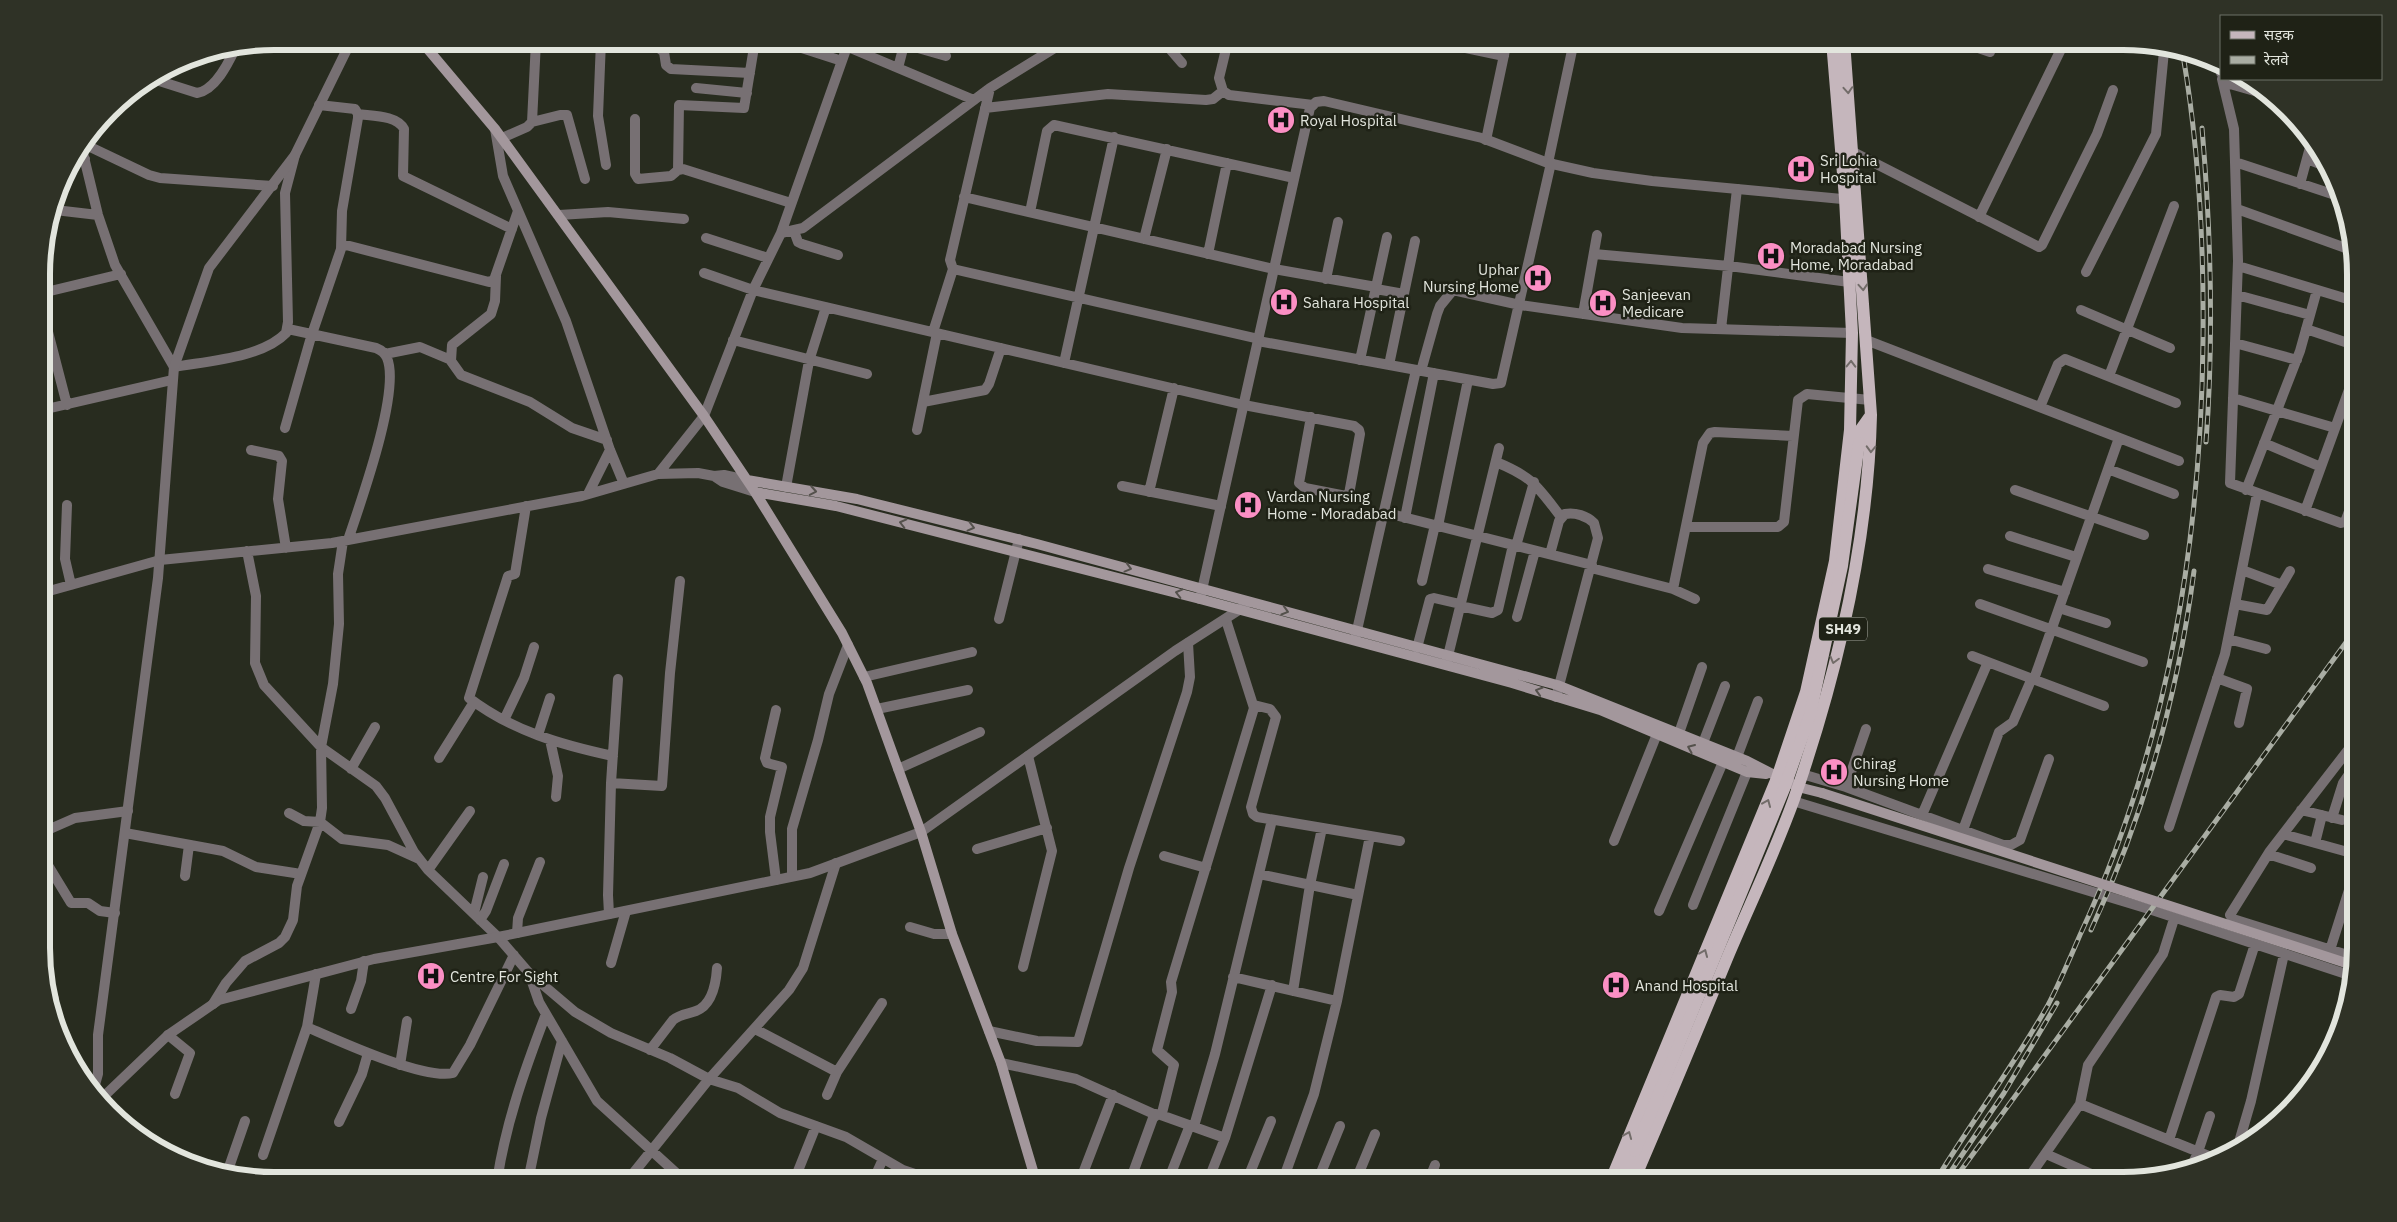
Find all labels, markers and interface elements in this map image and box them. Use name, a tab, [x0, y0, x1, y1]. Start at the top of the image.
legend	[2220, 15, 2382, 80]
text: सड़क	[2264, 25, 2294, 44]
text: रेलवे	[2263, 50, 2289, 69]
one-way arrow	[1843, 86, 1854, 94]
hospital icon: Royal Hospital	[1266, 105, 1296, 135]
place label: Royal Hospital	[1300, 111, 1397, 130]
place label: Sri Lohia Hospital	[1820, 151, 1878, 187]
hospital icon: Sri Lohia Hospital	[1786, 154, 1816, 184]
place label: Moradabad Nursing Home, Moradabad	[1790, 238, 1922, 274]
hospital icon: Moradabad Nursing Home, Moradabad	[1756, 241, 1786, 271]
place label: Uphar Nursing Home	[1423, 260, 1519, 296]
hospital icon: Uphar Nursing Home	[1523, 263, 1553, 293]
one-way arrow	[1857, 283, 1868, 291]
place label: Sanjeevan Medicare	[1622, 285, 1691, 321]
hospital icon: Sahara Hospital	[1269, 287, 1299, 317]
hospital icon: Sanjeevan Medicare	[1588, 288, 1618, 318]
place label: Sahara Hospital	[1303, 293, 1409, 312]
one-way arrow	[1846, 359, 1856, 367]
one-way arrow	[1865, 445, 1876, 453]
one-way arrow	[808, 486, 817, 496]
place label: Vardan Nursing Home - Moradabad	[1267, 487, 1397, 523]
hospital icon: Vardan Nursing Home - Moradabad	[1233, 490, 1263, 520]
one-way arrow	[900, 518, 908, 528]
one-way arrow	[967, 521, 976, 532]
one-way arrow	[1124, 563, 1132, 573]
one-way arrow	[1175, 588, 1184, 599]
one-way arrow	[1280, 606, 1289, 616]
road number: SH49	[1819, 618, 1867, 640]
one-way arrow	[1830, 656, 1840, 664]
one-way arrow	[1535, 687, 1543, 697]
one-way arrow	[1687, 744, 1695, 754]
place label: Chirag Nursing Home	[1853, 754, 1949, 790]
hospital icon: Chirag Nursing Home	[1819, 757, 1849, 787]
one-way arrow	[1761, 799, 1772, 808]
one-way arrow	[1699, 949, 1709, 957]
hospital icon: Centre For Sight	[416, 961, 446, 991]
place label: Centre For Sight	[450, 967, 558, 986]
hospital icon: Anand Hospital	[1601, 970, 1631, 1000]
place label: Anand Hospital	[1635, 976, 1738, 995]
one-way arrow	[1622, 1131, 1633, 1140]

